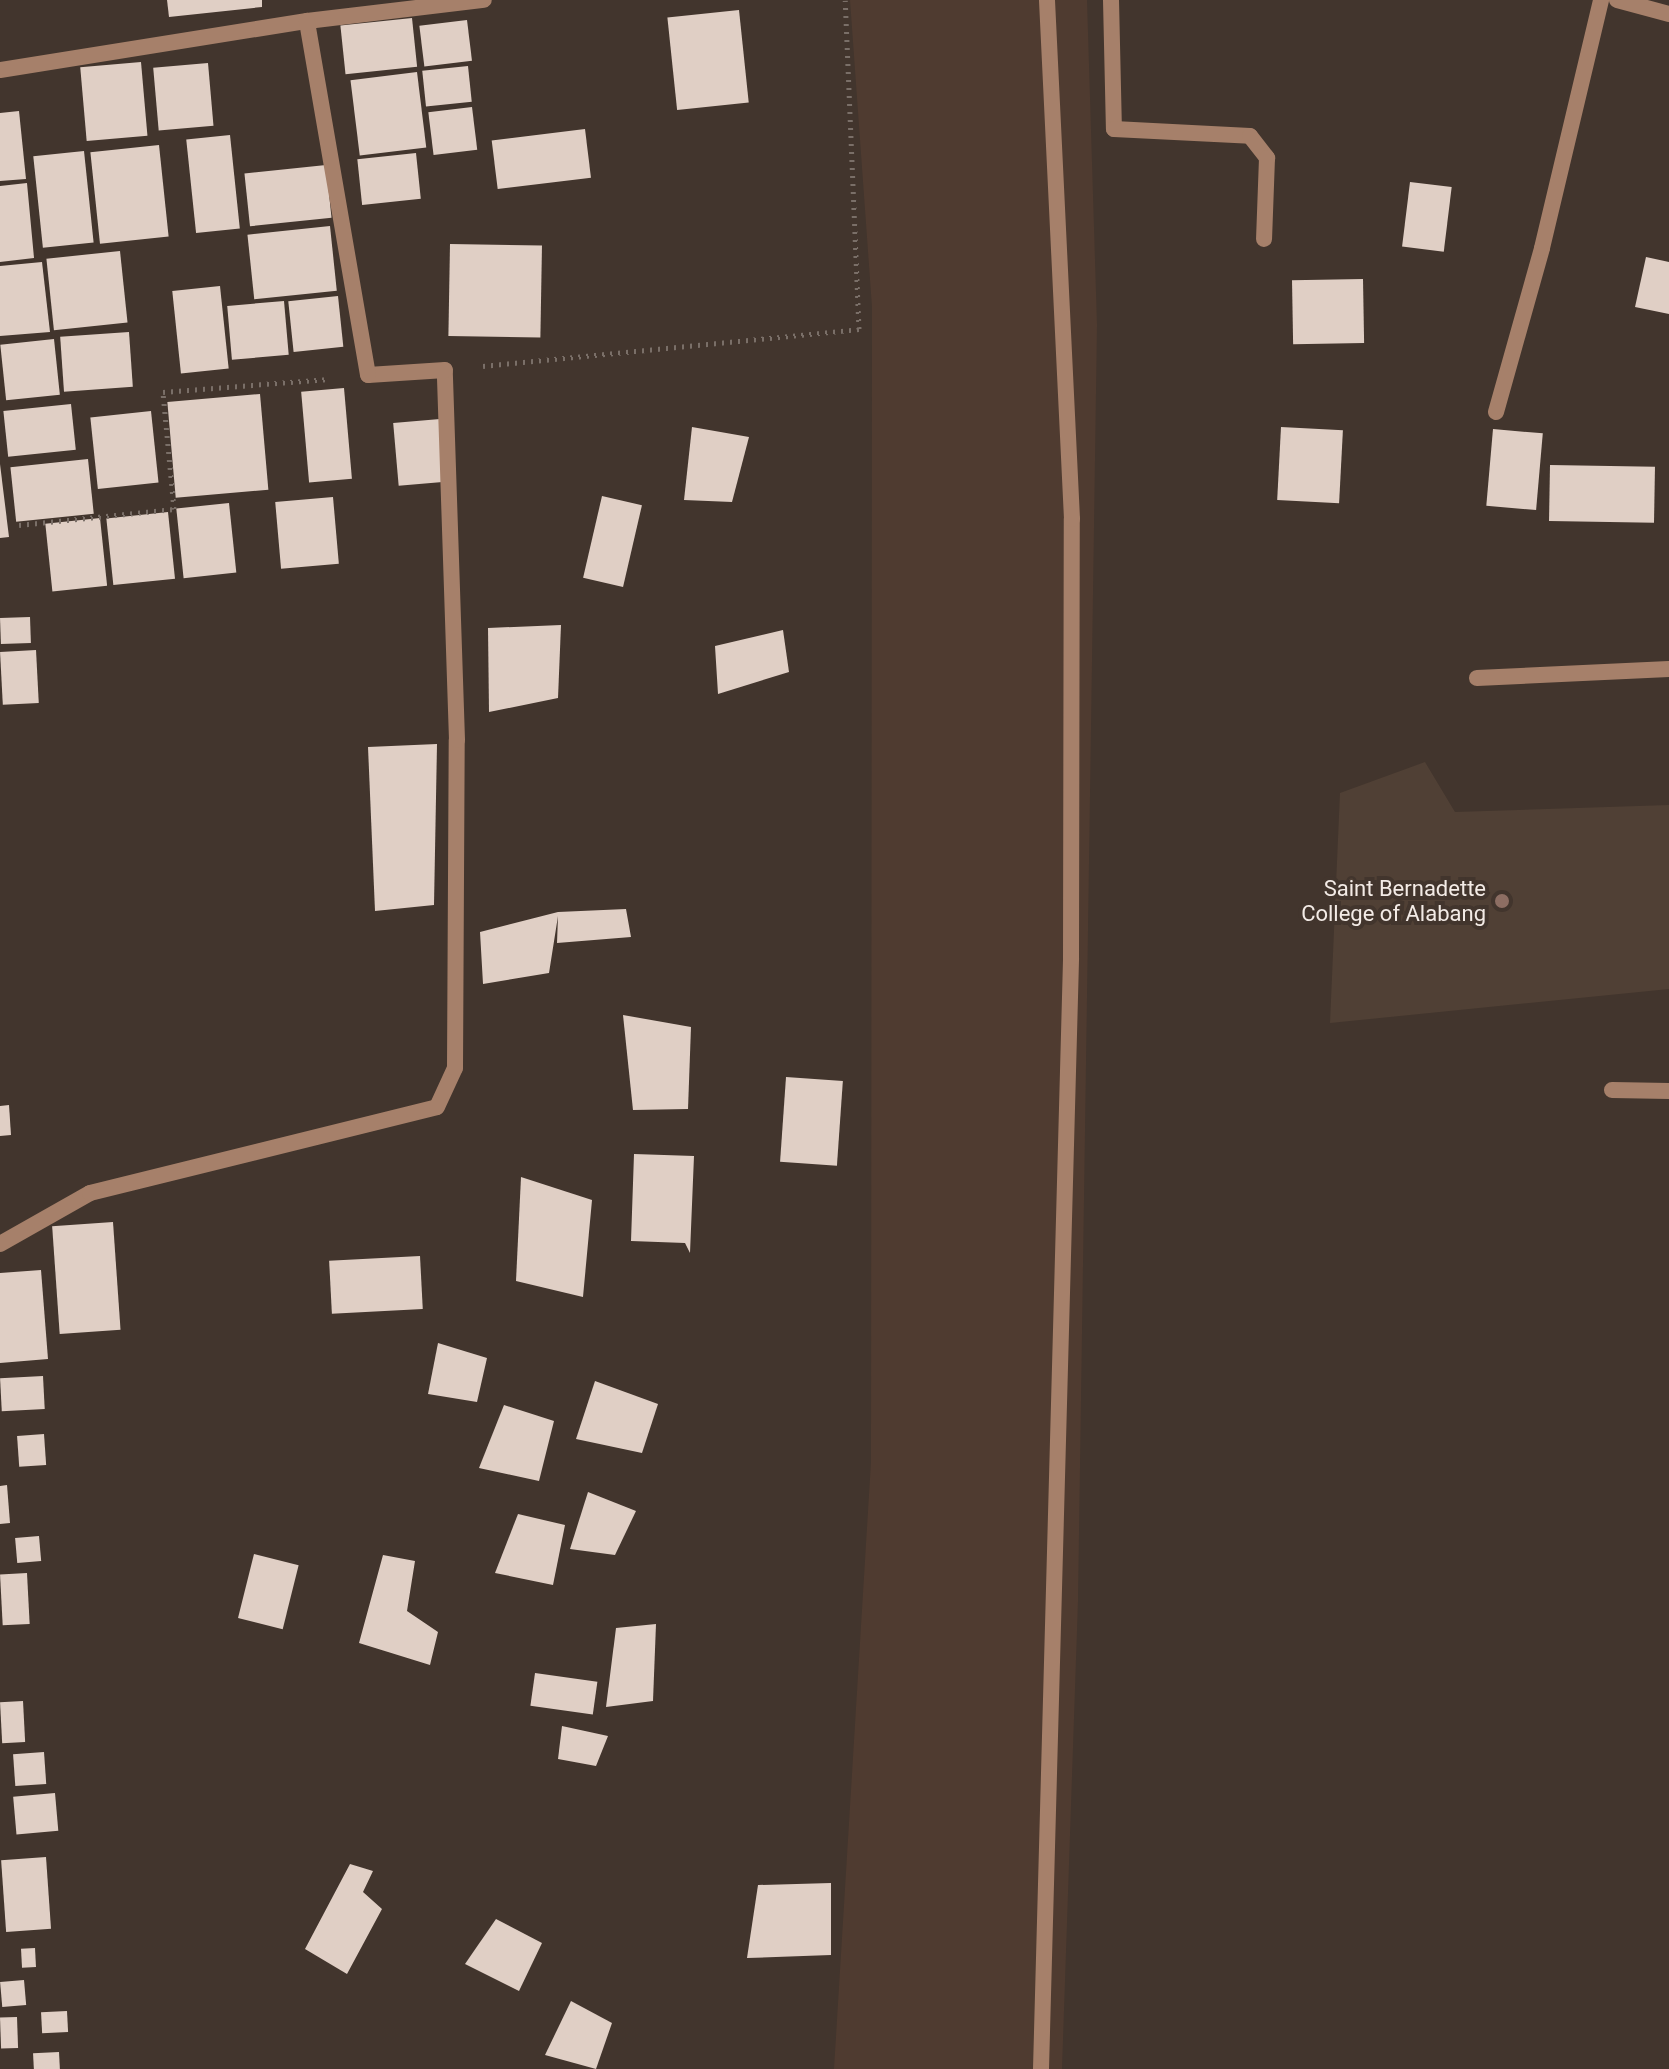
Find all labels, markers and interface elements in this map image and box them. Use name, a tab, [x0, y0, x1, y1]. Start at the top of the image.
place label: Saint Bernadette College of Alabang	[1301, 875, 1486, 926]
marker: Saint Bernadette College of Alabang	[1493, 892, 1511, 910]

